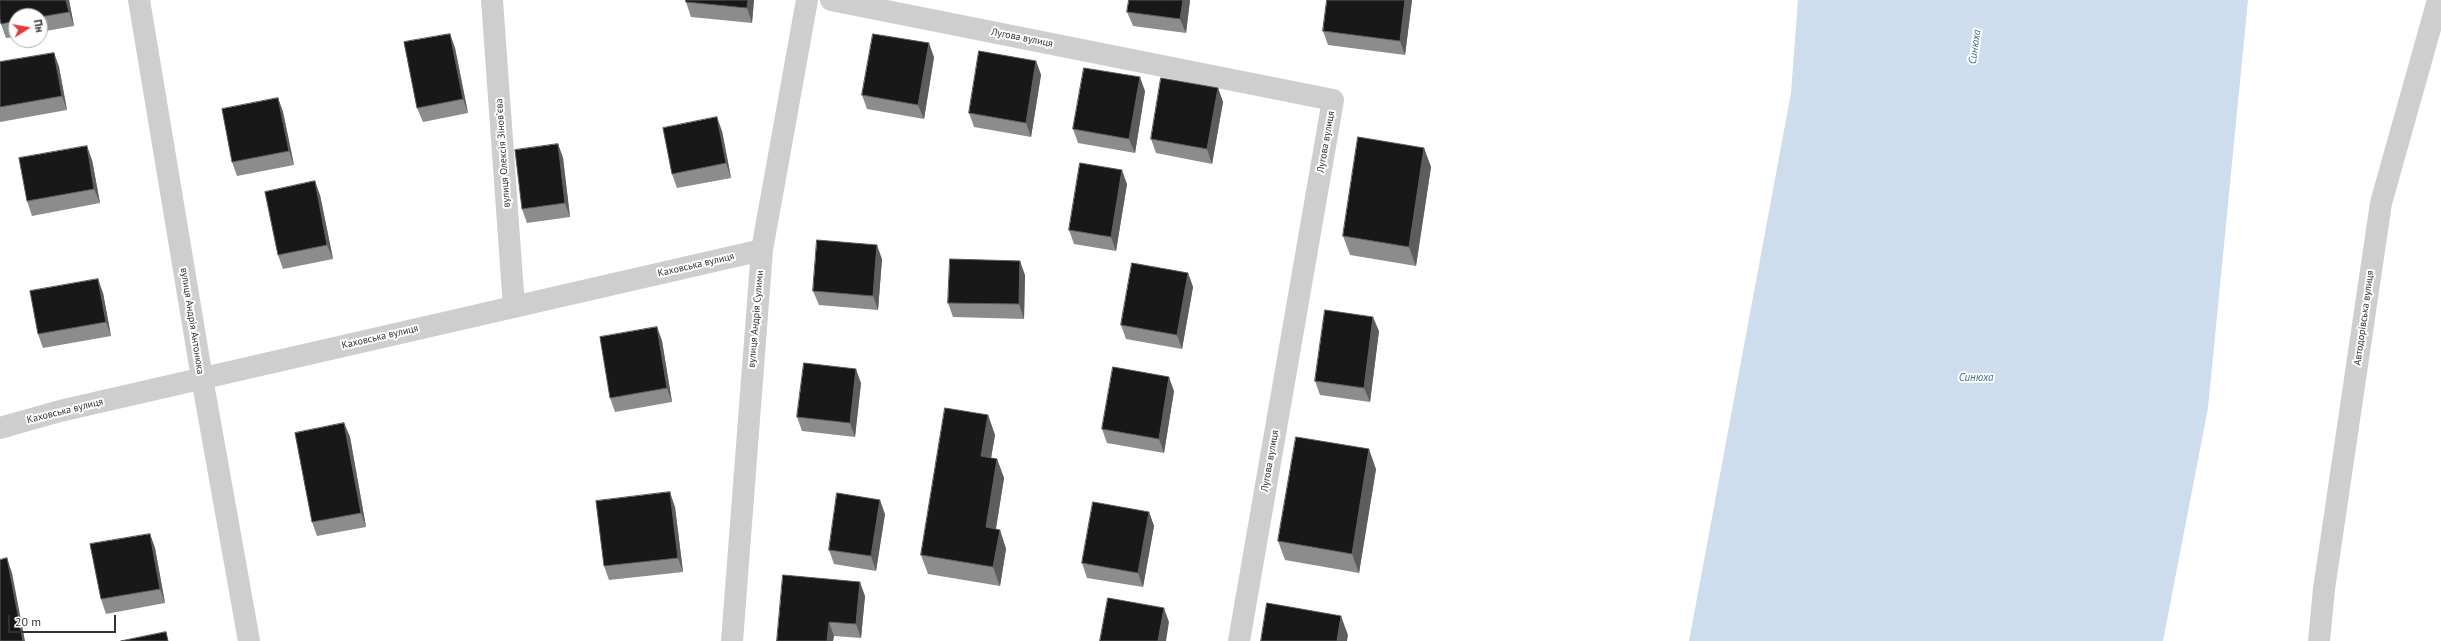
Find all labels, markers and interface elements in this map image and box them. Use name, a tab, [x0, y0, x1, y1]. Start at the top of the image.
north arrow	[8, 8, 48, 48]
text: Пн	[31, 18, 47, 34]
street label: Лугова вулиця	[990, 26, 1054, 50]
water label: Синюха	[1966, 29, 1984, 65]
street label: вулиця Олексія Зіновʼєва	[493, 98, 513, 208]
street label: Лугова вулиця	[1315, 110, 1337, 174]
street label: Каховська вулиця	[657, 250, 735, 280]
street label: вулиця Андрія Антонюка	[178, 267, 206, 375]
street label: вулиця Андрія Сулими	[746, 270, 766, 368]
street label: Автодорівська вулиця	[2351, 270, 2377, 366]
street label: Каховська вулиця	[341, 322, 419, 352]
water label: Синюха	[1959, 371, 1993, 385]
street label: Каховська вулиця	[26, 396, 104, 426]
street label: Лугова вулиця	[1259, 429, 1281, 493]
scale bar	[10, 607, 118, 633]
text: 20 m	[15, 614, 41, 629]

